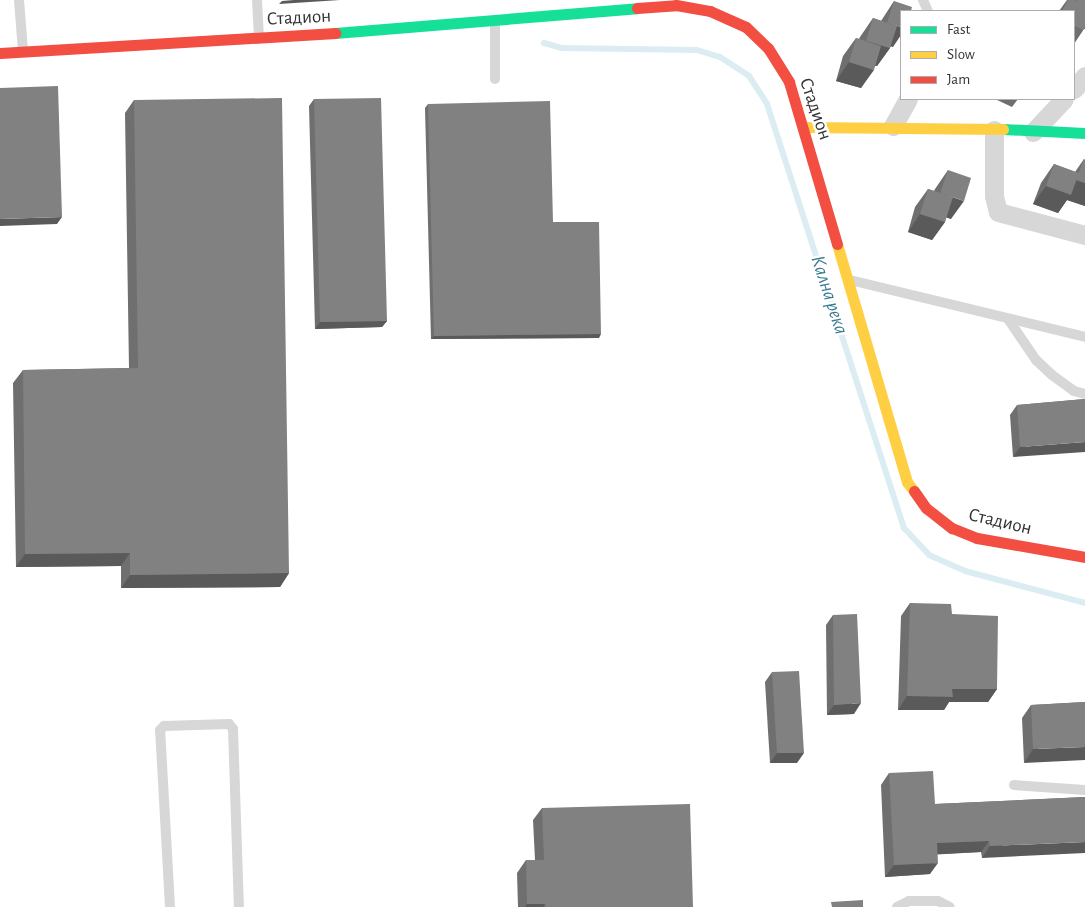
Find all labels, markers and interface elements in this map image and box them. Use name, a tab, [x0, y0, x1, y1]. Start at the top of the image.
street label: Стадион	[266, 5, 332, 31]
legend	[900, 10, 1075, 100]
text: Fast	[947, 22, 970, 37]
text: Slow	[947, 47, 975, 62]
text: Jam	[947, 72, 970, 87]
street label: Стадион	[794, 75, 836, 143]
water label: Кална река	[805, 253, 853, 337]
street label: Стадион	[966, 504, 1034, 540]

